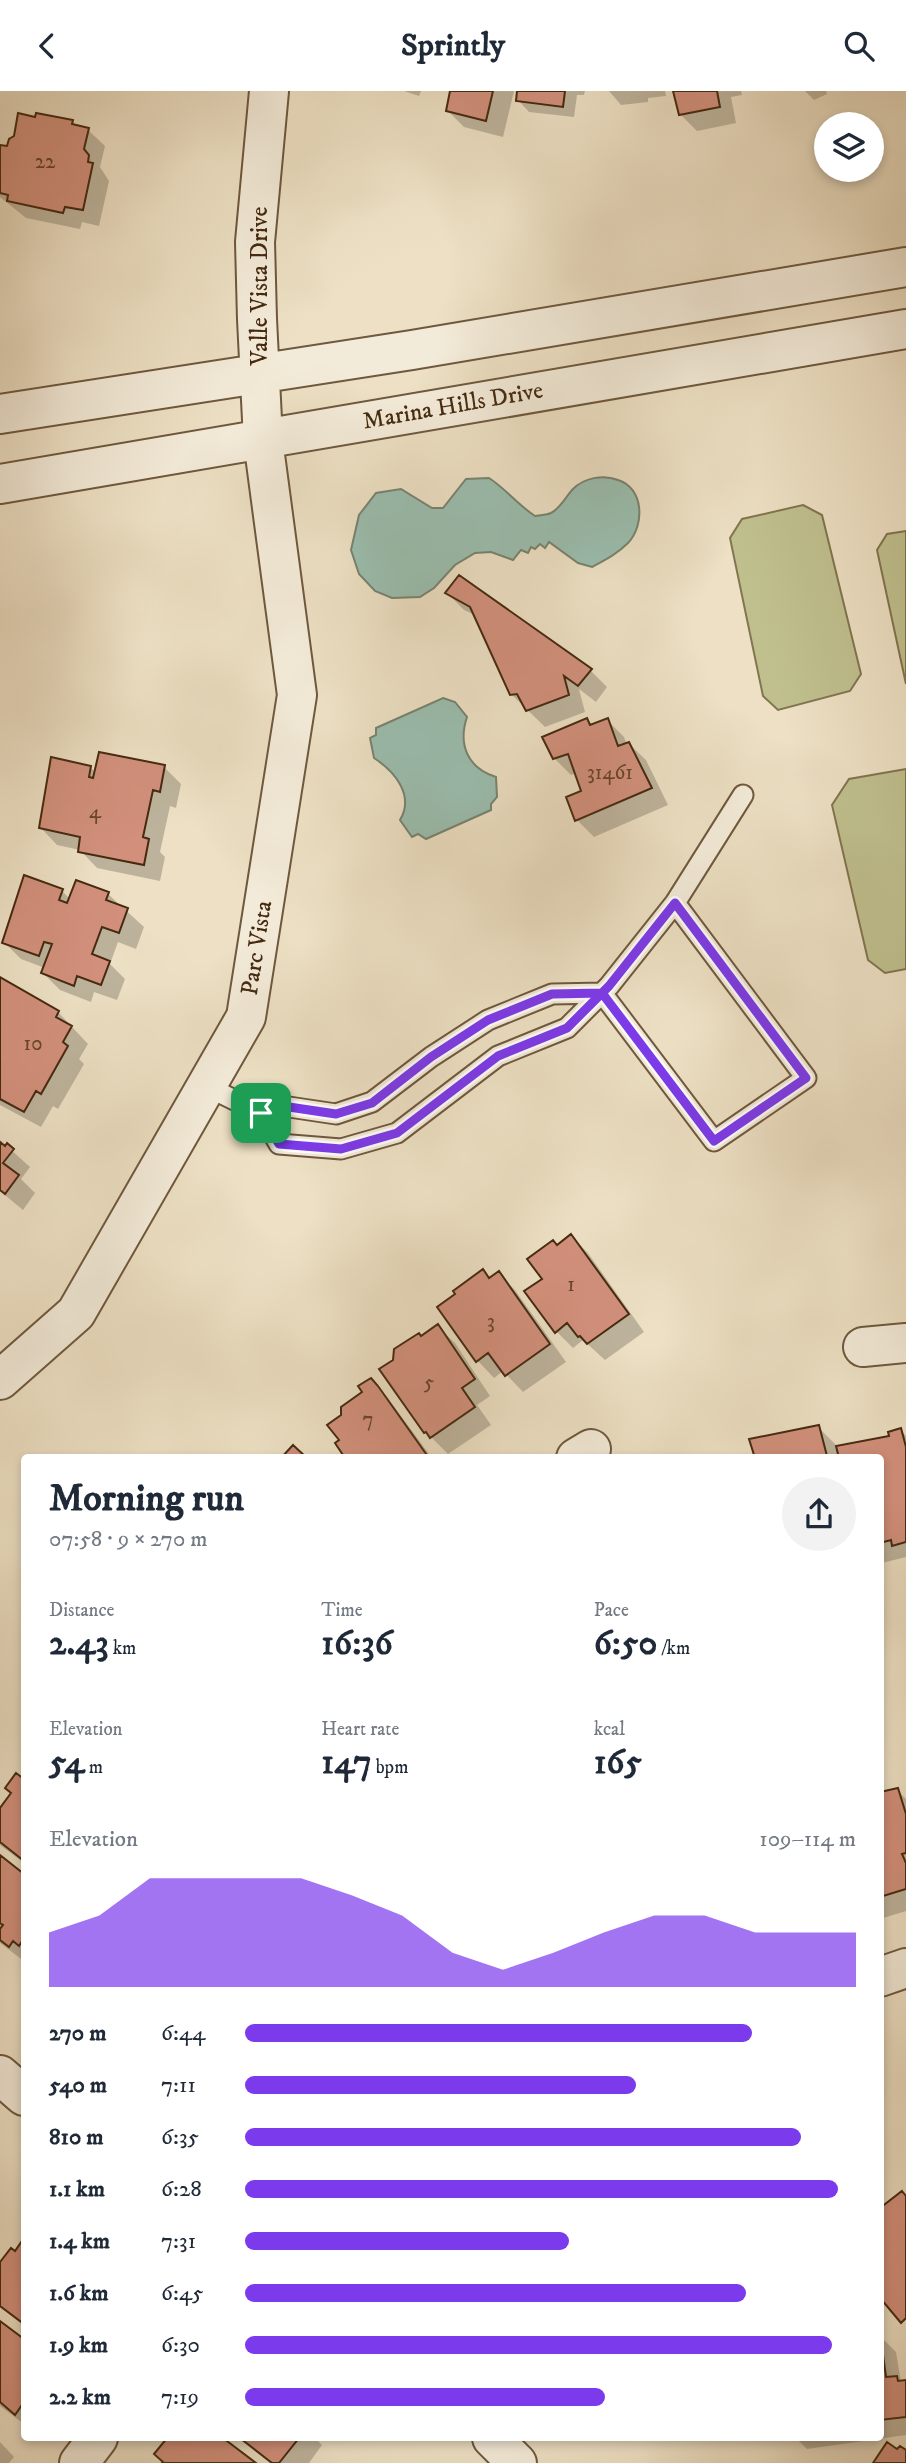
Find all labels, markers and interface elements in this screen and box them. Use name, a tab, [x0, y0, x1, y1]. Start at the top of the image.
text: Sprintly	[401, 26, 505, 66]
icon: back	[28, 27, 66, 65]
icon: search	[840, 27, 878, 65]
map controls	[814, 112, 884, 182]
button: layers	[814, 112, 884, 182]
house number: 22	[35, 149, 56, 175]
street label: Valle Vista Drive	[245, 206, 275, 367]
street label: Marina Hills Drive	[361, 375, 546, 437]
house number: 31461	[587, 760, 633, 786]
house number: 4	[89, 799, 102, 825]
street label: Parc Vista	[235, 898, 279, 998]
house number: 10	[24, 1031, 42, 1057]
pin	[231, 1083, 291, 1143]
icon: arrive	[242, 1094, 280, 1132]
house number: 1	[567, 1272, 575, 1298]
house number: 3	[487, 1309, 495, 1335]
house number: 5	[424, 1370, 434, 1396]
house number: 7	[362, 1407, 374, 1433]
text: Morning run	[49, 1475, 244, 1523]
button: share	[782, 1477, 856, 1551]
text: 07:58 · 9 × 270 m	[49, 1525, 208, 1554]
text: Distance	[49, 1599, 114, 1622]
text: Time	[321, 1599, 363, 1622]
text: Pace	[594, 1599, 629, 1622]
text: 2.43	[49, 1622, 109, 1666]
text: 16:36	[321, 1622, 393, 1666]
text: 6:50	[594, 1622, 657, 1666]
text: km	[109, 1637, 136, 1660]
text: /km	[657, 1637, 690, 1660]
text: Elevation	[49, 1718, 123, 1741]
text: Heart rate	[321, 1718, 399, 1741]
text: kcal	[594, 1718, 625, 1741]
text: 54	[49, 1741, 85, 1785]
text: 147	[321, 1741, 372, 1785]
text: 165	[594, 1741, 642, 1785]
text: m	[85, 1756, 103, 1779]
text: bpm	[372, 1756, 408, 1779]
text: Elevation	[49, 1825, 138, 1854]
text: 109–114 m	[759, 1825, 856, 1854]
text: 270 m	[49, 2019, 106, 2048]
text: 6:44	[161, 2019, 205, 2048]
text: 540 m	[49, 2071, 107, 2100]
text: 7:11	[161, 2071, 196, 2100]
text: 810 m	[49, 2123, 103, 2152]
text: 6:35	[161, 2123, 199, 2152]
text: 1.1 km	[49, 2175, 105, 2204]
text: 6:28	[161, 2175, 202, 2204]
text: 1.4 km	[49, 2227, 110, 2256]
text: 7:31	[161, 2227, 196, 2256]
text: 1.6 km	[49, 2279, 108, 2308]
text: 6:45	[161, 2279, 204, 2308]
text: 1.9 km	[49, 2331, 108, 2360]
text: 6:30	[161, 2331, 200, 2360]
text: 2.2 km	[49, 2383, 111, 2412]
text: 7:19	[161, 2383, 199, 2412]

